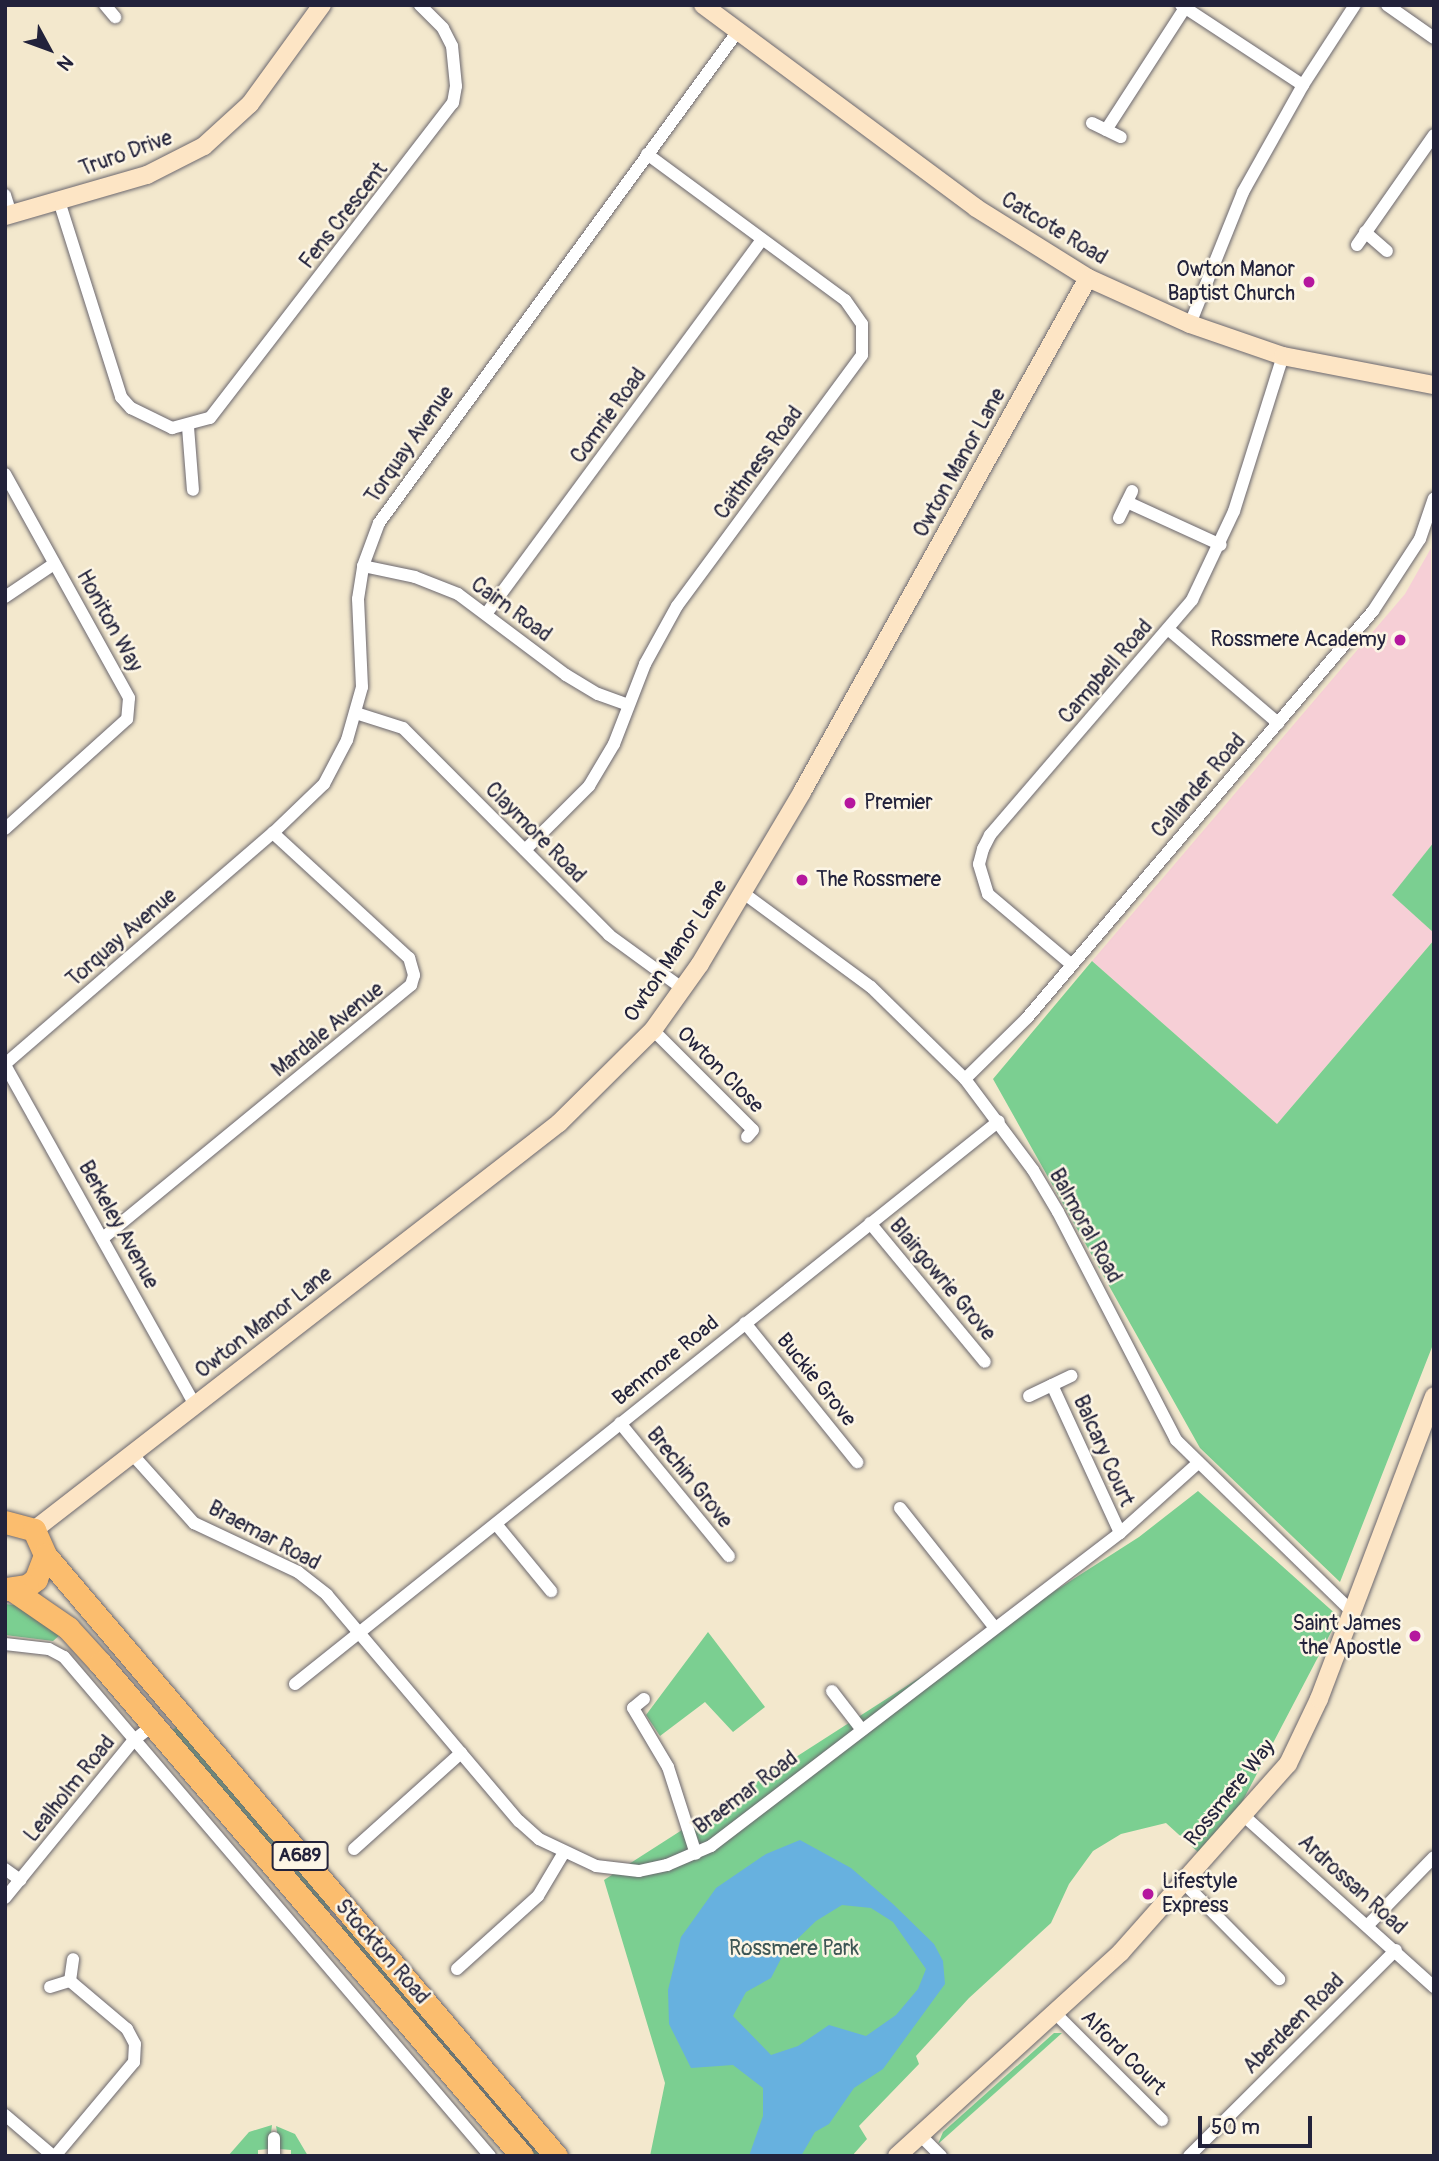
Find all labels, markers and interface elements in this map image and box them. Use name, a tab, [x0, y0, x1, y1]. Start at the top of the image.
north arrow	[14, 14, 84, 84]
text: N	[52, 50, 78, 75]
street label: Truro Drive	[76, 126, 176, 182]
street label: Fens Crescent	[295, 158, 393, 274]
street label: Catcote Road	[996, 187, 1112, 271]
place label: Owton Manor Baptist Church	[1167, 257, 1295, 307]
marker: Owton Manor Baptist Church	[1301, 274, 1317, 290]
street label: Comrie Road	[566, 363, 652, 469]
street label: Torquay Avenue	[360, 381, 460, 509]
street label: Owton Manor Lane	[909, 384, 1011, 542]
street label: Caithness Road	[709, 401, 809, 525]
street label: Honiton Way	[71, 566, 147, 676]
street label: Cairn Road	[466, 572, 556, 648]
street label: Campbell Road	[1054, 615, 1158, 729]
place label: Rossmere Academy	[1210, 627, 1386, 653]
marker: Rossmere Academy	[1392, 632, 1408, 648]
street label: Callander Road	[1147, 729, 1251, 843]
street label: Claymore Road	[479, 777, 591, 889]
place label: Premier	[864, 790, 933, 816]
marker: Premier	[842, 795, 858, 811]
place label: The Rossmere	[816, 867, 941, 893]
marker: The Rossmere	[794, 872, 810, 888]
street label: Owton Manor Lane	[619, 875, 733, 1027]
street label: Torquay Avenue	[62, 883, 182, 993]
street label: Mardale Avenue	[267, 977, 389, 1083]
street label: Owton Close	[671, 1021, 769, 1119]
street label: Berkeley Avenue	[72, 1157, 164, 1293]
street label: Balmoral Road	[1043, 1164, 1127, 1288]
street label: Blairgowrie Grove	[884, 1214, 1000, 1346]
street label: Owton Manor Lane	[191, 1262, 337, 1384]
street label: Benmore Road	[608, 1311, 724, 1411]
street label: Buckie Grove	[771, 1328, 861, 1432]
street label: Balcary Court	[1067, 1392, 1139, 1510]
street label: Brechin Grove	[641, 1423, 737, 1533]
street label: Braemar Road	[204, 1496, 324, 1576]
place label: Saint James the Apostle	[1293, 1611, 1401, 1661]
marker: Saint James the Apostle	[1407, 1628, 1423, 1644]
street label: Lealholm Road	[19, 1731, 121, 1847]
street label: Rossmere Way	[1179, 1735, 1281, 1851]
street label: Braemar Road	[689, 1746, 803, 1840]
street label: Ardrossan Road	[1293, 1830, 1411, 1940]
road number: A689	[270, 1840, 330, 1872]
place label: Lifestyle Express	[1162, 1869, 1237, 1919]
marker: Lifestyle Express	[1140, 1886, 1156, 1902]
street label: Stockton Road	[330, 1894, 434, 2010]
park label: Rossmere Park	[729, 1936, 859, 1962]
street label: Aberdeen Road	[1238, 1968, 1350, 2080]
street label: Alford Court	[1075, 2005, 1171, 2101]
scale bar	[1201, 2102, 1315, 2146]
text: 50 m	[1211, 2114, 1260, 2141]

